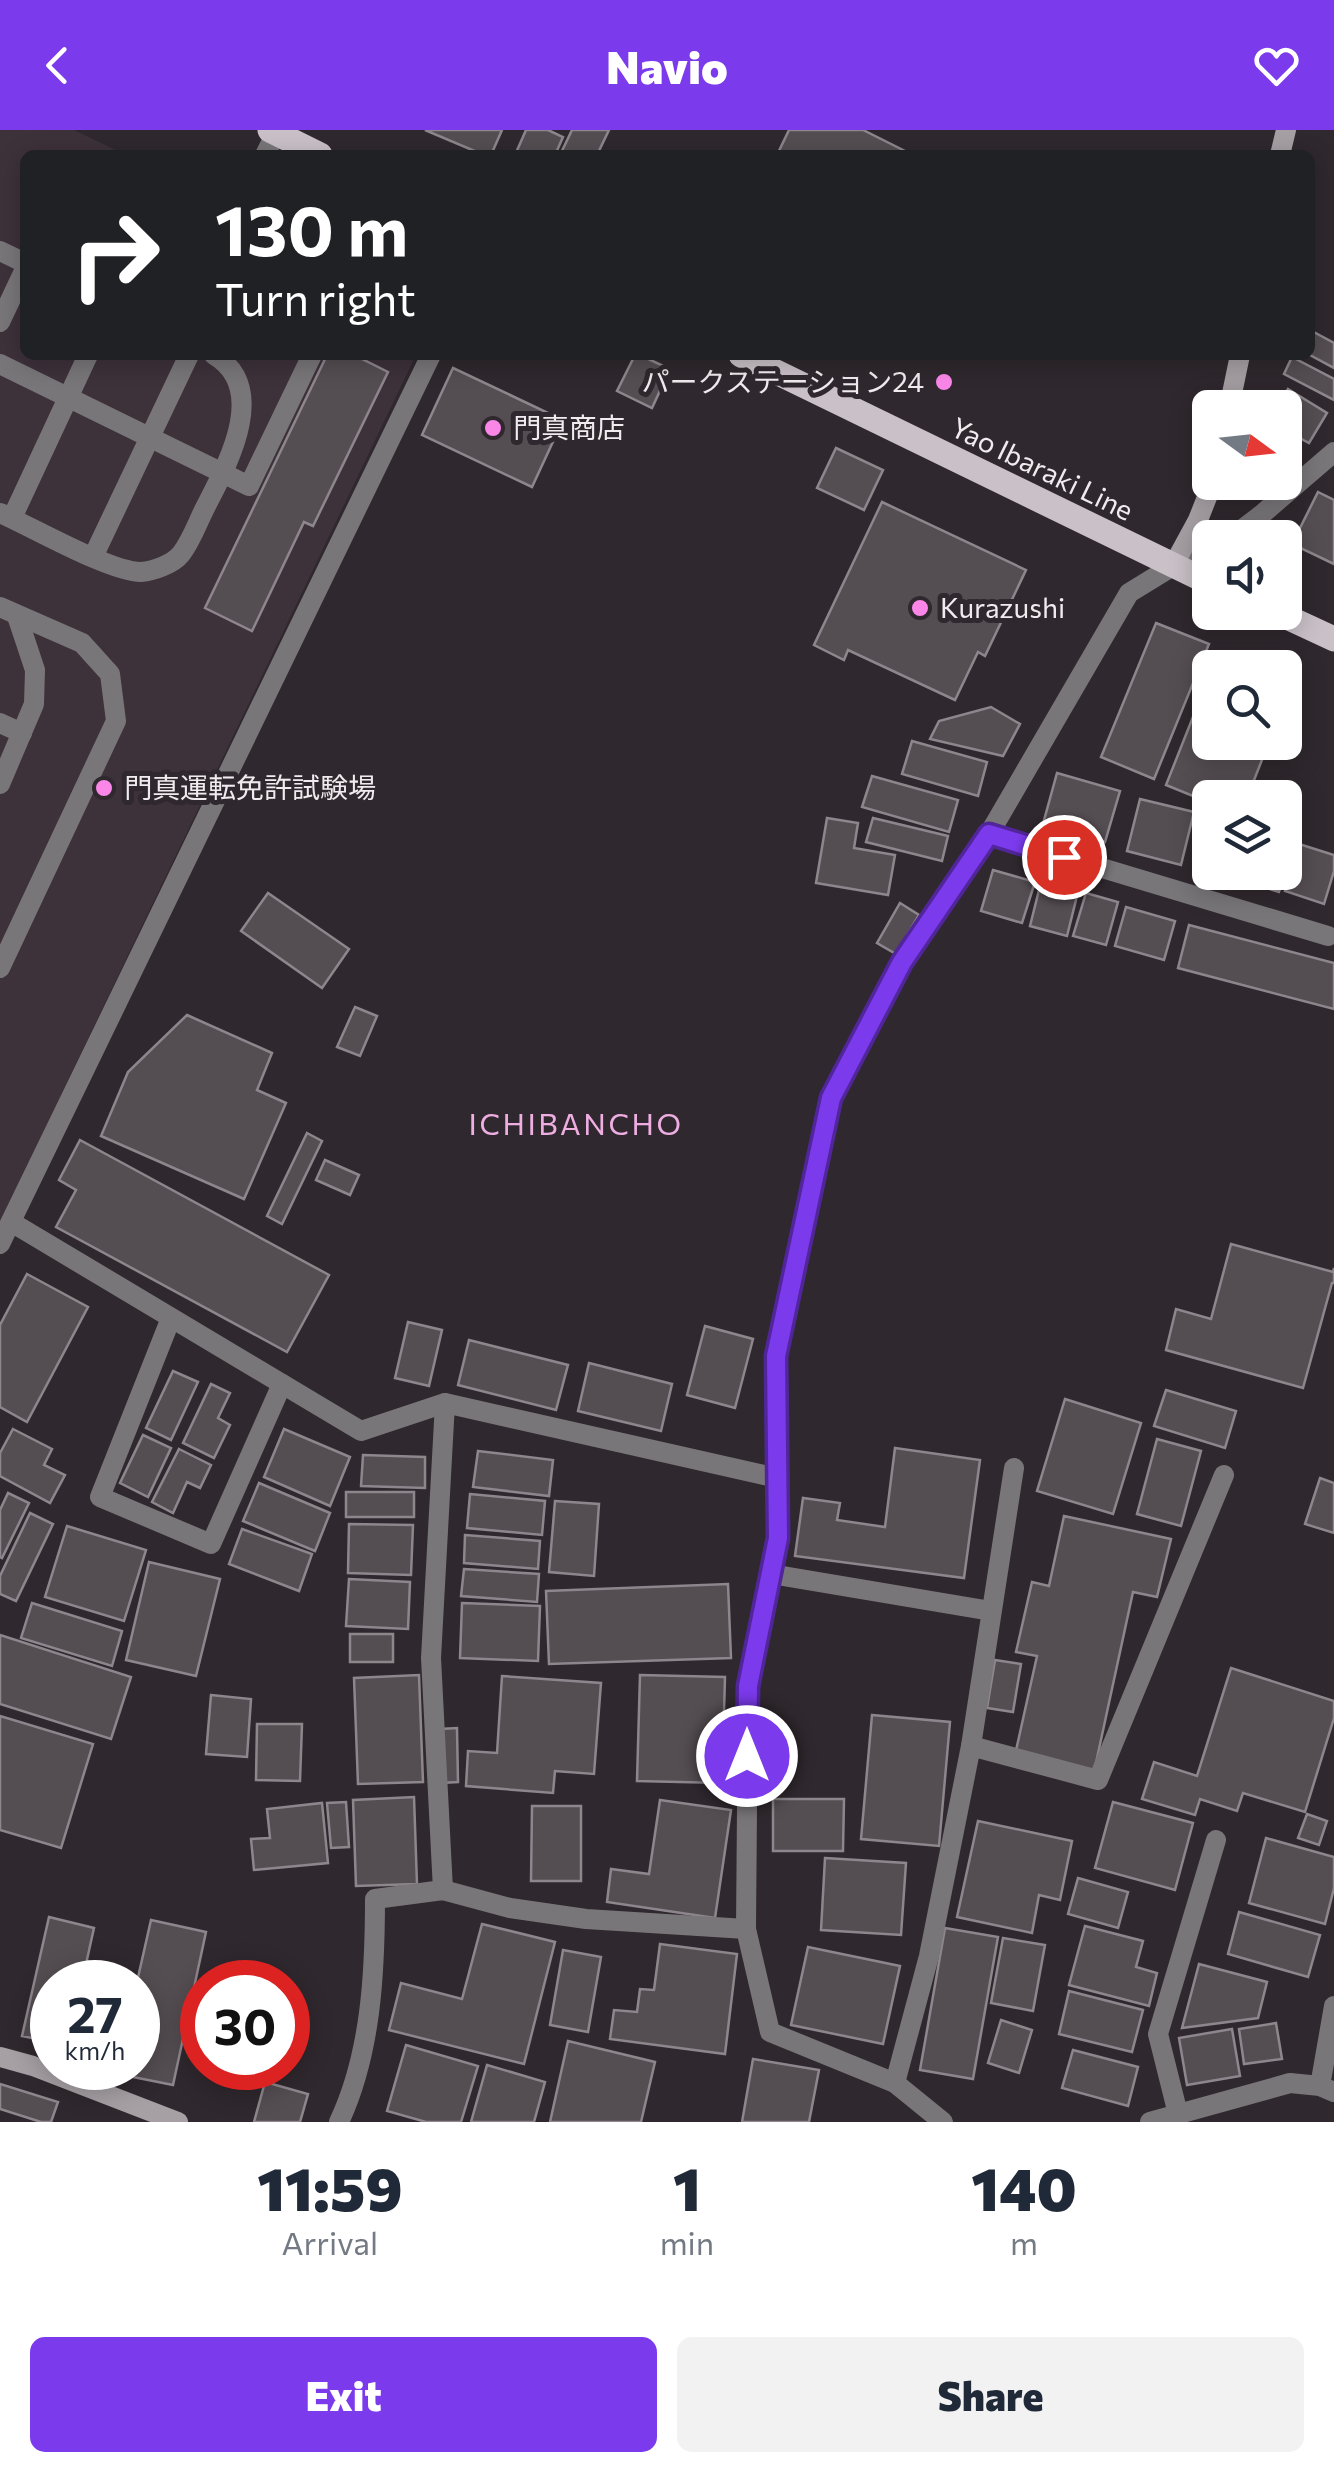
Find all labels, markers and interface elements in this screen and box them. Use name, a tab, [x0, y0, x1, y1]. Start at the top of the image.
icon: back	[30, 38, 85, 93]
text: Navio	[606, 38, 728, 93]
icon: heart	[1249, 38, 1304, 93]
text: 130 m	[215, 185, 408, 270]
icon: right	[50, 190, 180, 320]
text: Turn right	[215, 270, 416, 325]
place label: パークステーション24	[642, 364, 924, 398]
marker: パークステーション24	[933, 371, 955, 393]
north arrow	[1192, 390, 1302, 500]
map controls	[1192, 390, 1302, 890]
street label: Yao Ibaraki Line	[946, 409, 1139, 527]
place label: 門真商店	[513, 410, 625, 444]
marker: 門真商店	[482, 417, 504, 439]
button: sound	[1192, 520, 1302, 630]
place label: Kurazushi	[940, 590, 1065, 624]
marker: Kurazushi	[909, 597, 931, 619]
button: search	[1192, 650, 1302, 760]
place label: 門真運転免許試験場	[124, 770, 376, 804]
marker: 門真運転免許試験場	[93, 777, 115, 799]
button: layers	[1192, 780, 1302, 890]
pin	[1022, 815, 1107, 900]
icon: arrive	[1037, 830, 1092, 885]
district label: ICHIBANCHO	[469, 1104, 683, 1141]
position arrow	[695, 1704, 799, 1808]
speed limit sign: 30	[180, 1960, 310, 2090]
text: 27	[67, 1982, 123, 2043]
text: km/h	[65, 2035, 125, 2065]
text: 11:59	[257, 2150, 403, 2223]
text: 1	[673, 2150, 701, 2223]
text: 140	[971, 2150, 1077, 2223]
text: Arrival	[281, 2222, 378, 2262]
text: min	[660, 2222, 714, 2262]
text: m	[1010, 2222, 1038, 2262]
button: Exit	[30, 2337, 657, 2452]
button: Share	[677, 2337, 1304, 2452]

